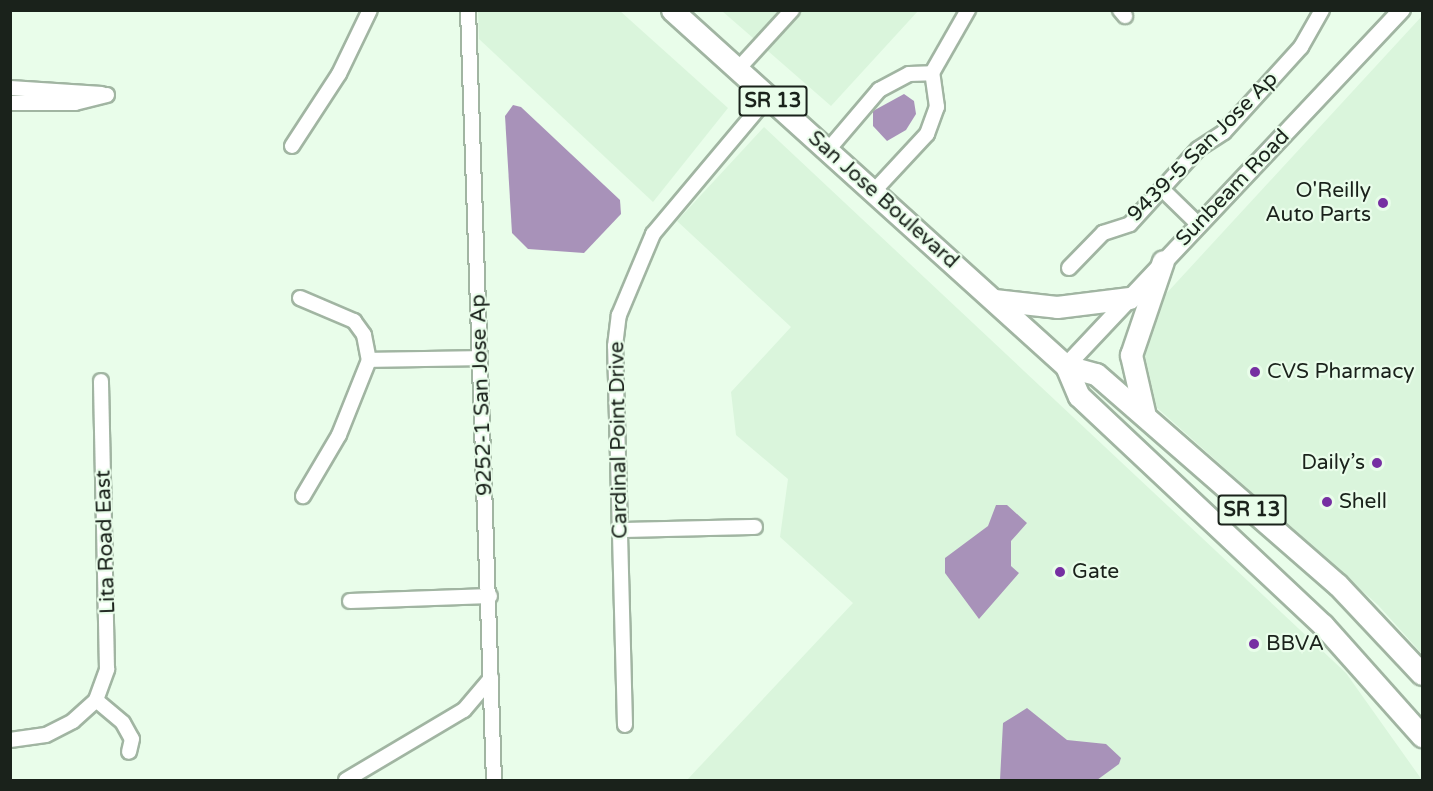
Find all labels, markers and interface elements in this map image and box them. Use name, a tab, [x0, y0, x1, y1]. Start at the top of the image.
street label: 9439-5 San Jose Ap	[1123, 67, 1283, 227]
road number: SR 13	[738, 84, 808, 118]
street label: Sunbeam Road	[1171, 124, 1295, 252]
street label: San Jose Boulevard	[803, 126, 963, 274]
place label: O'Reilly Auto Parts	[1265, 178, 1371, 228]
marker: O'Reilly Auto Parts	[1376, 196, 1390, 210]
street label: 9252-1 San Jose Ap	[466, 294, 498, 496]
street label: Cardinal Point Drive	[605, 341, 633, 539]
place label: CVS Pharmacy	[1267, 359, 1415, 385]
marker: CVS Pharmacy	[1248, 365, 1262, 379]
place label: Daily’s	[1301, 450, 1365, 476]
marker: Daily’s	[1370, 456, 1384, 470]
street label: Lita Road East	[91, 470, 121, 614]
place label: Shell	[1339, 489, 1387, 515]
road number: SR 13	[1218, 493, 1286, 527]
marker: Shell	[1320, 495, 1334, 509]
place label: Gate	[1072, 559, 1119, 585]
marker: Gate	[1053, 565, 1067, 579]
place label: BBVA	[1266, 631, 1324, 657]
marker: BBVA	[1247, 637, 1261, 651]

